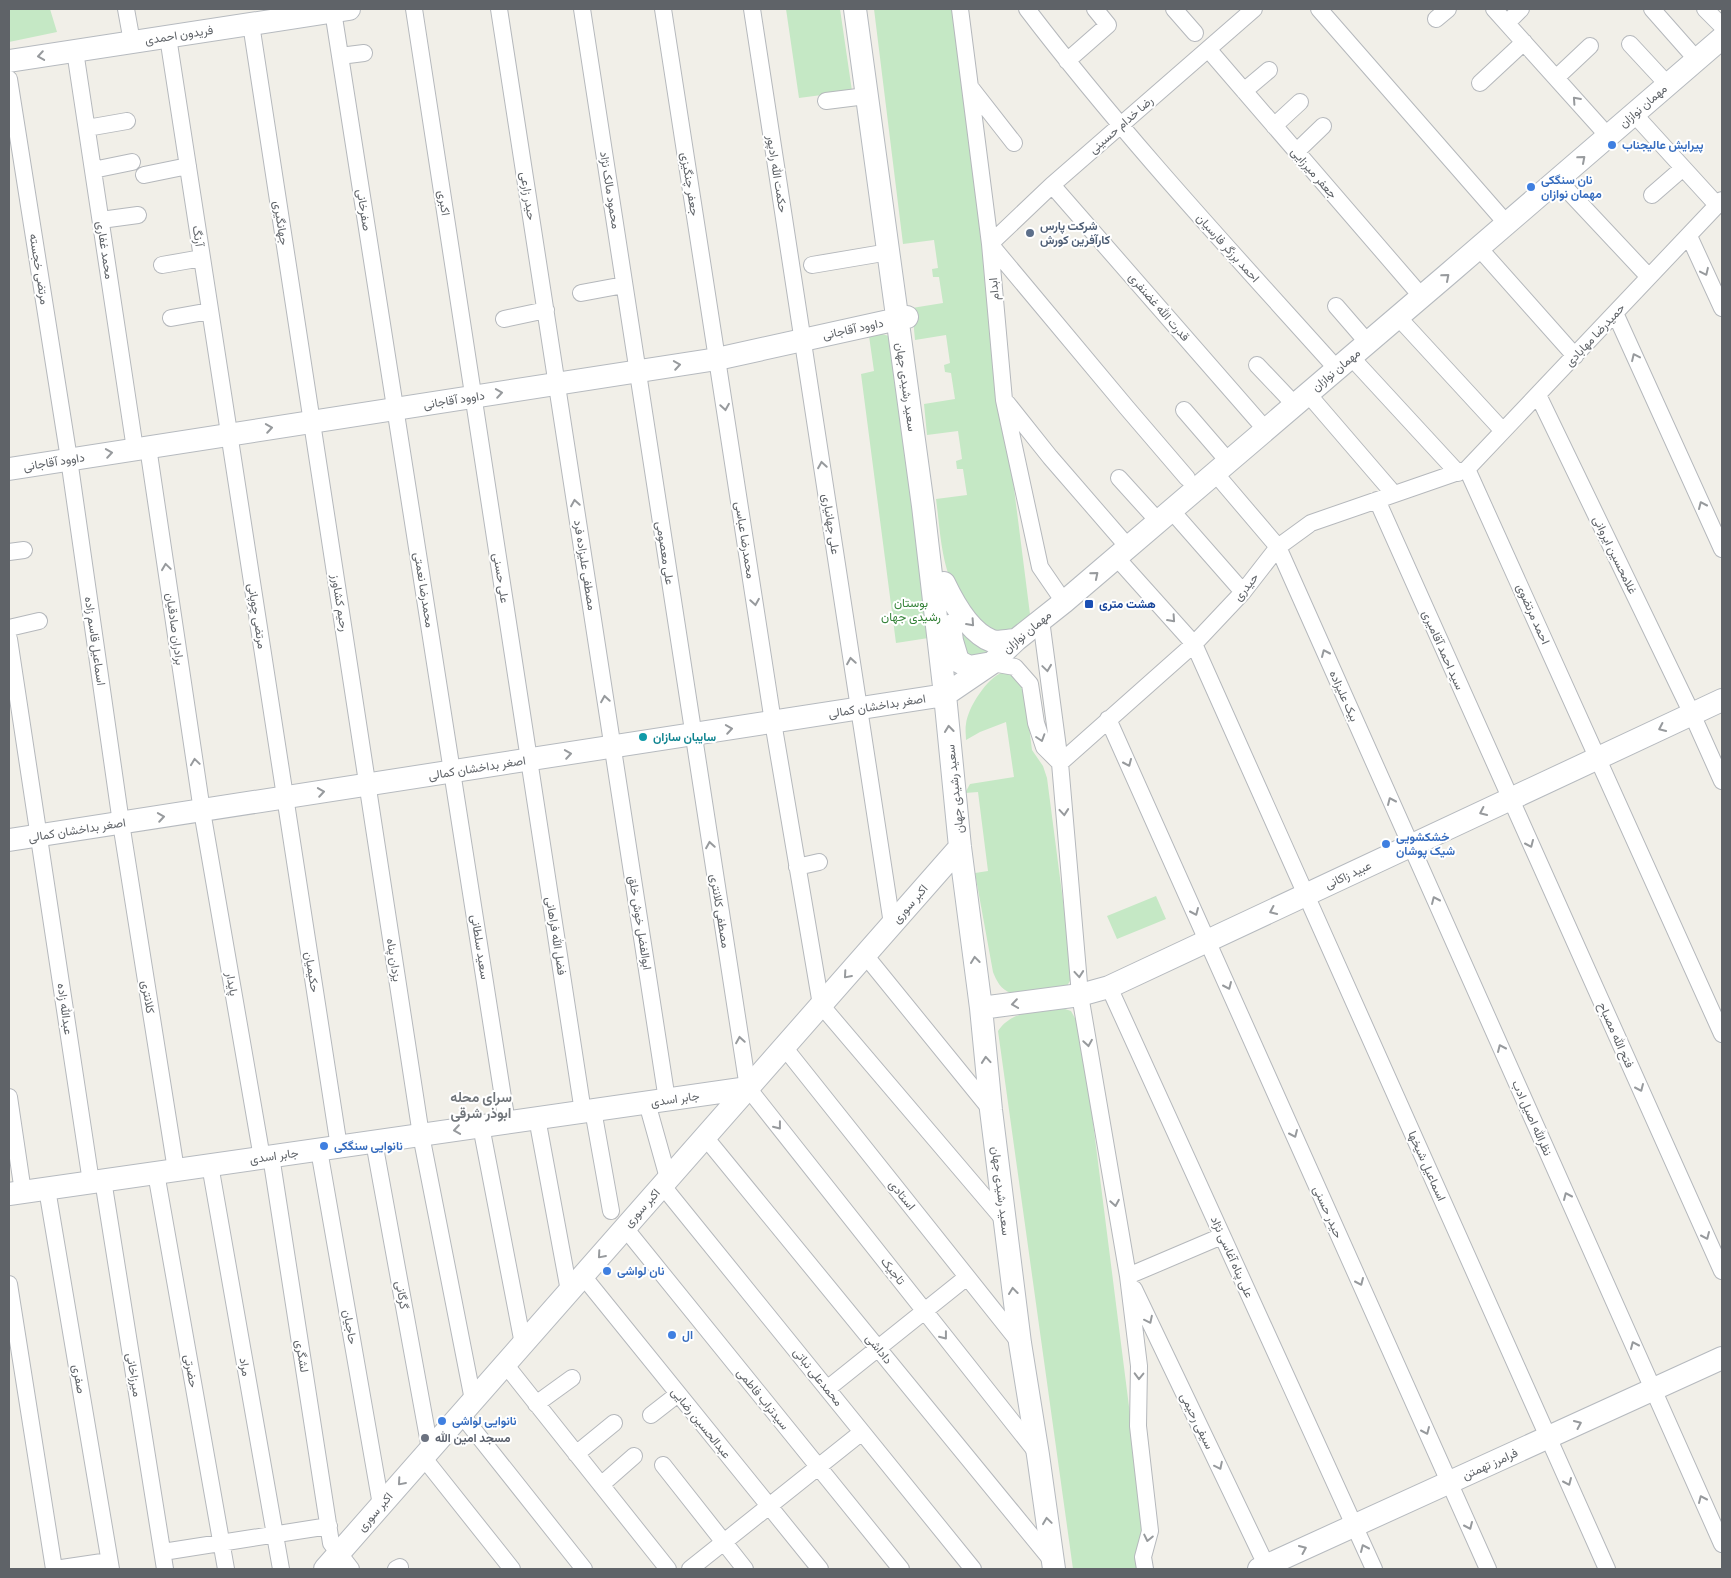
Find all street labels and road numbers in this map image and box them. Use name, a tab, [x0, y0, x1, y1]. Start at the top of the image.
street label: فریدون احمدی	[143, 20, 214, 49]
street label: مهمان نوازان	[1614, 79, 1671, 132]
street label: رضا خدام حسینی	[1084, 91, 1157, 158]
street label: حکمت الله رادپور	[762, 133, 793, 214]
street label: جعفر میرزایی	[1287, 143, 1342, 203]
street label: محمود مالک نژاد	[595, 150, 626, 230]
street label: جعفر چنگیزی	[676, 151, 705, 217]
street label: حیدر زارعی	[515, 170, 542, 222]
street label: صفرخانی	[352, 188, 377, 232]
street label: اکبری	[433, 189, 456, 217]
street label: جهانگیری	[269, 199, 294, 246]
street label: احمد برزگر فارسیان	[1192, 209, 1265, 286]
street label: محمد غفاری	[92, 220, 119, 280]
street label: آرنگ	[187, 224, 210, 249]
street label: مرتضی خجسته	[24, 232, 54, 306]
street label: قدرت الله غضنفری	[1124, 268, 1195, 345]
street label: ابدام	[983, 277, 1004, 301]
street label: حمیدرضا مهابادی	[1560, 299, 1629, 371]
street label: داوود آقاجانی	[821, 313, 885, 344]
street label: سعید رشیدی جهان	[891, 341, 922, 433]
street label: مهمان نوازان	[1307, 343, 1364, 396]
street label: داوود آقاجانی	[422, 385, 486, 414]
street label: داوود آقاجانی	[22, 447, 86, 476]
street label: علی جهانیاری	[817, 492, 846, 556]
street label: محمدرضا عباسی	[730, 500, 761, 580]
street label: غلامحسین ایروانی	[1588, 512, 1643, 597]
street label: مصطفی علیزاده فرد	[569, 518, 602, 612]
street label: علی معصومی	[651, 520, 680, 586]
street label: محمدرضا نعمتی	[409, 551, 440, 629]
street label: علی حسنی	[488, 551, 515, 604]
street label: حیدری	[1228, 569, 1263, 605]
street label: رحیم کشاورز	[326, 572, 354, 633]
street label: احمد مرتضوی	[1512, 580, 1555, 647]
street label: مرتضی چوپانی	[243, 582, 272, 650]
street label: برادران صادقیان	[161, 592, 190, 666]
street label: اسماعیل قاسم زاده	[80, 595, 111, 687]
street label: مهمان نوازان	[998, 605, 1055, 658]
street label: سید احمد آقامیری	[1417, 607, 1470, 693]
street label: بیک علیزاده	[1325, 667, 1364, 725]
street label: اصغر بداخشان کمالی	[827, 688, 927, 723]
street label: سعید رشیدی جهان	[940, 744, 969, 835]
street label: اصغر بداخشان کمالی	[427, 750, 527, 785]
street label: اصغر بداخشان کمالی	[27, 812, 127, 847]
street label: عبید زاکانی	[1321, 855, 1374, 894]
street label: مصطفی کلانتری	[705, 873, 736, 949]
street label: ابوالفضل خوش خلق	[624, 874, 657, 971]
street label: اکبر سوری	[887, 880, 932, 928]
street label: فضل الله فراهانی	[541, 895, 572, 976]
street label: سعید سلطانی	[466, 913, 495, 981]
street label: یزدان پناه	[382, 937, 407, 983]
street label: حکیمیان	[300, 950, 325, 994]
street label: پایدار	[221, 970, 244, 998]
street label: کلانتری	[136, 979, 160, 1015]
street label: عبدالله زاده	[52, 982, 79, 1036]
street label: فتح الله مصباح	[1593, 999, 1639, 1071]
street label: نظرالله اصیل ادب	[1507, 1077, 1558, 1159]
street label: جابر اسدی	[649, 1086, 701, 1111]
street label: اسماعیل شیخها	[1404, 1128, 1451, 1204]
street label: جابر اسدی	[248, 1143, 300, 1168]
street label: سعید رشیدی جهان	[987, 1145, 1016, 1236]
street label: استادی	[884, 1175, 921, 1214]
street label: حیدر حسنی	[1308, 1183, 1348, 1241]
street label: اکبر سوری	[619, 1184, 664, 1231]
street label: علی پناه آغاسی نژاد	[1206, 1213, 1259, 1301]
street label: تاجیک	[876, 1253, 910, 1289]
street label: گرگانی	[391, 1279, 414, 1311]
street label: حاجیان	[338, 1308, 363, 1346]
street label: داداشی	[861, 1329, 898, 1368]
street label: لشگری	[291, 1338, 314, 1374]
street label: محمدعلی نباتی	[789, 1343, 848, 1410]
street label: میرزاخانی	[122, 1352, 147, 1398]
street label: حضرتی	[179, 1353, 204, 1389]
street label: مراد	[235, 1356, 256, 1378]
street label: صفری	[68, 1363, 91, 1395]
street label: سیدتراب فاطمی	[732, 1364, 794, 1434]
street label: عبدالحسین رضایی	[667, 1383, 736, 1462]
street label: سیفی رحیمی	[1176, 1389, 1219, 1452]
street label: فرامرز تهمتن	[1459, 1443, 1521, 1484]
street label: اکبر سوری	[352, 1488, 397, 1536]

